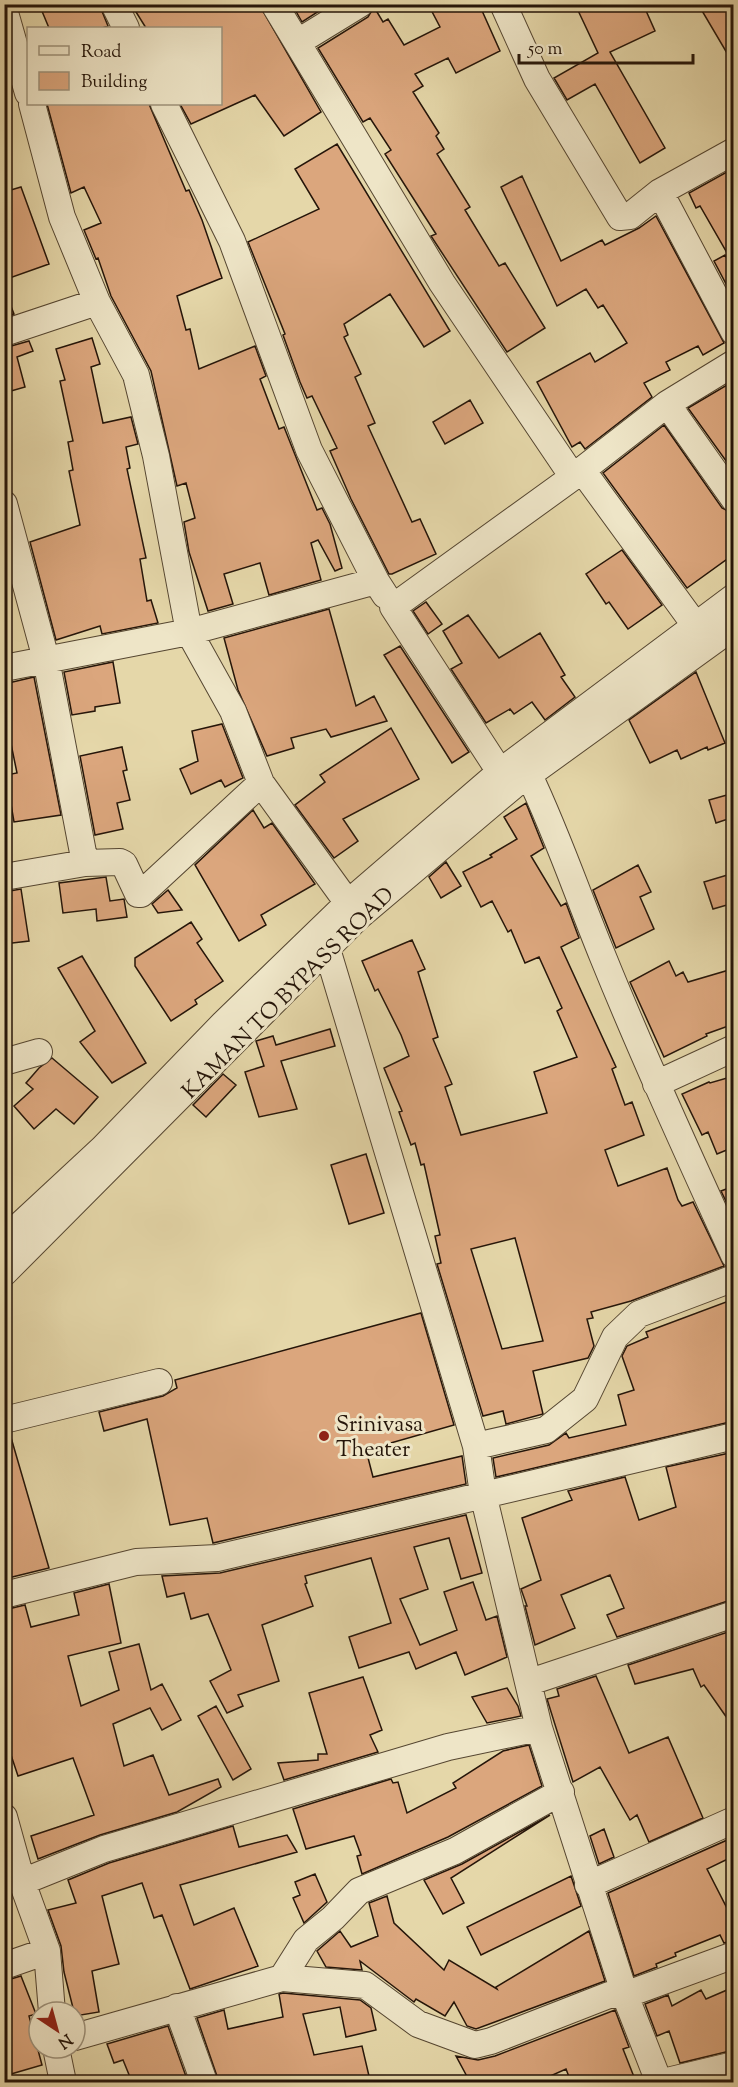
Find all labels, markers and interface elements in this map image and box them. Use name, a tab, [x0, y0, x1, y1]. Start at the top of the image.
legend	[27, 27, 222, 105]
scale bar	[519, 27, 693, 65]
text: 50 m	[527, 37, 563, 63]
text: Road	[81, 40, 121, 66]
text: Building	[81, 70, 147, 96]
street label: KAMAN TO BYPASS ROAD	[176, 881, 403, 1108]
place label: Srinivasa Theater	[336, 1410, 423, 1467]
marker: Srinivasa Theater	[317, 1429, 331, 1443]
north arrow	[27, 2000, 87, 2060]
text: N	[52, 2027, 76, 2053]

